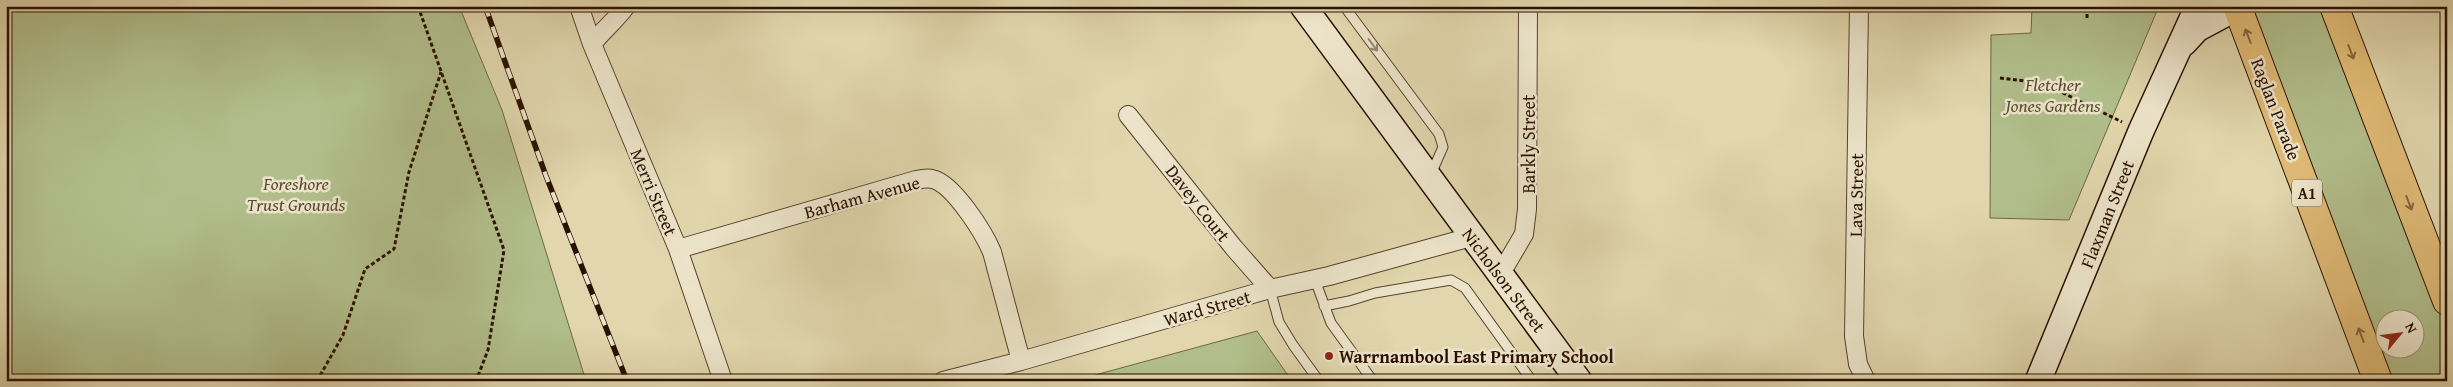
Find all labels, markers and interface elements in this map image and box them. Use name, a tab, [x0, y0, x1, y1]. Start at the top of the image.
one-way arrow	[2243, 28, 2252, 44]
one-way arrow	[1368, 38, 1378, 52]
one-way arrow	[2347, 44, 2356, 59]
street label: Raglan Parade	[2244, 54, 2308, 164]
park label: Fletcher Jones Gardens	[2002, 71, 2101, 119]
street label: Barkly Street	[1515, 94, 1542, 193]
street label: Merri Street	[623, 144, 685, 240]
street label: Lava Street	[1842, 152, 1870, 237]
street label: Flaxman Street	[2073, 155, 2141, 272]
street label: Davey Court	[1159, 159, 1237, 248]
street label: Barham Avenue	[801, 169, 923, 225]
park label: Foreshore Trust Grounds	[247, 170, 346, 218]
road number: A1	[2292, 180, 2322, 207]
one-way arrow	[2406, 196, 2415, 211]
street label: Nicholson Street	[1456, 222, 1553, 338]
street label: Ward Street	[1160, 283, 1254, 333]
north arrow	[2376, 310, 2426, 360]
text: N	[2400, 319, 2423, 337]
one-way arrow	[2356, 328, 2365, 343]
place label: Warrnambool East Primary School	[1339, 343, 1614, 370]
marker: Warrnambool East Primary School	[1323, 350, 1335, 362]

